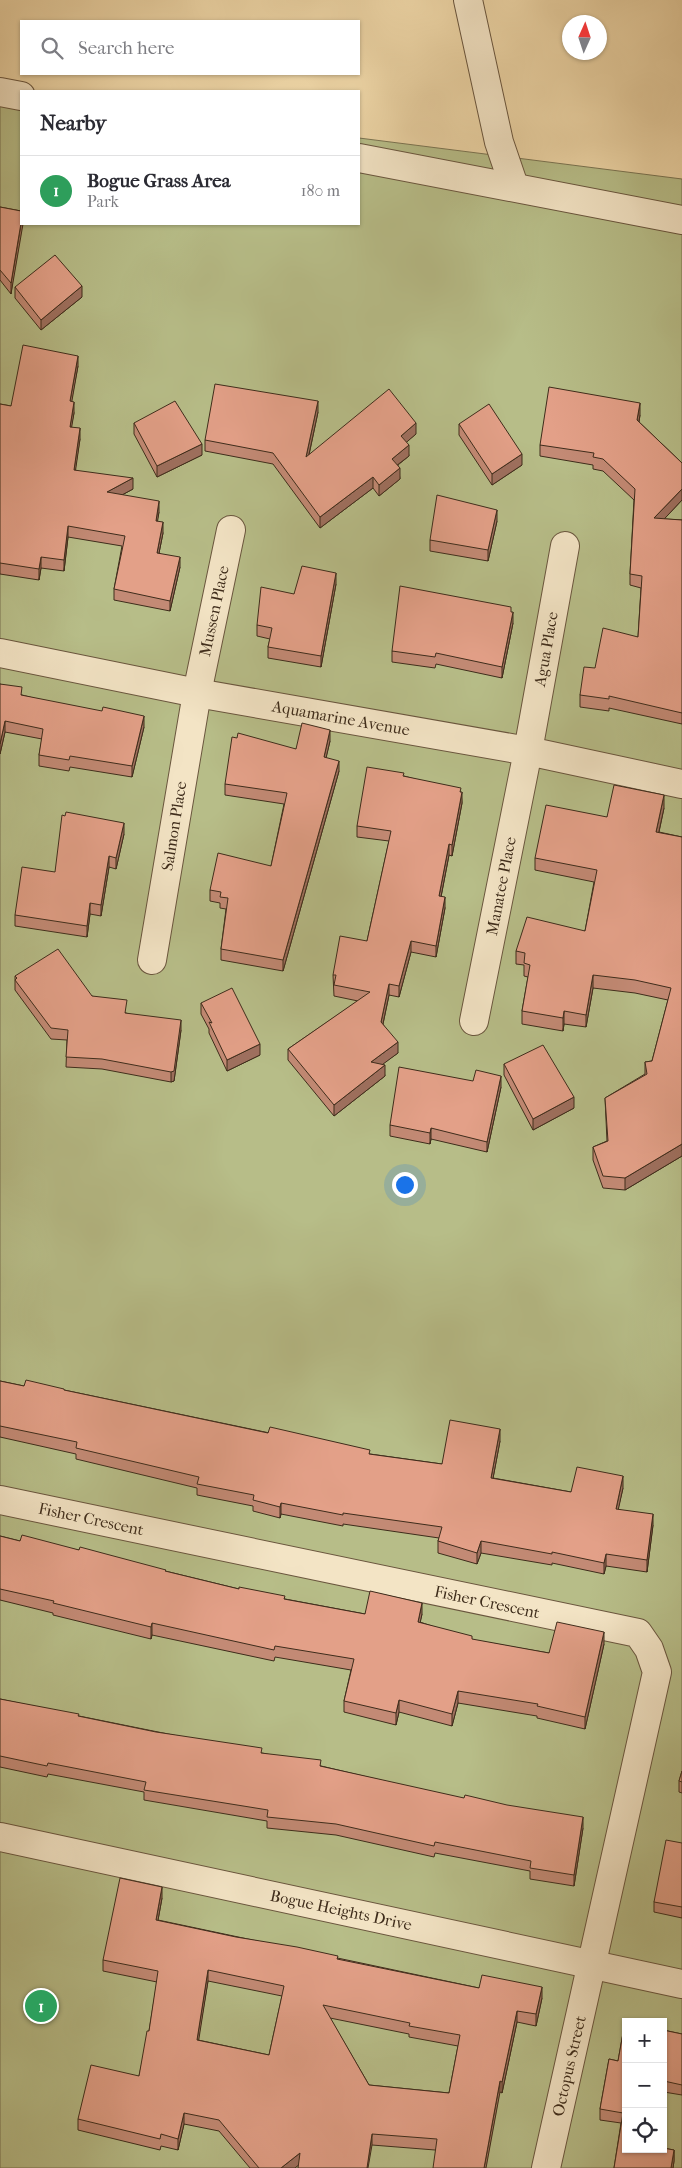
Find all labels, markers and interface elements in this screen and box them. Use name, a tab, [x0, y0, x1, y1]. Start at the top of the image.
north arrow	[562, 15, 607, 60]
search box	[20, 20, 360, 75]
icon: search	[38, 34, 66, 62]
text: Search here	[78, 37, 174, 59]
text: Nearby	[40, 111, 106, 135]
text: Bogue Grass Area	[87, 170, 231, 192]
text: 1	[53, 181, 59, 200]
text: 180 m	[301, 181, 340, 200]
text: Park	[87, 192, 119, 211]
street label: Mussen Place	[195, 564, 233, 658]
street label: Agua Place	[530, 610, 562, 689]
street label: Aquamarine Avenue	[270, 696, 411, 739]
street label: Salmon Place	[158, 780, 190, 872]
street label: Manatee Place	[482, 835, 520, 937]
your location	[392, 1172, 418, 1198]
street label: Fisher Crescent	[37, 1499, 146, 1540]
street label: Fisher Crescent	[433, 1582, 542, 1623]
street label: Bogue Heights Drive	[268, 1886, 414, 1934]
pin: 1	[25, 1987, 57, 2025]
street label: Octopus Street	[548, 2014, 590, 2118]
map controls	[622, 2018, 667, 2153]
button: +	[622, 2018, 667, 2063]
button: −	[622, 2063, 667, 2108]
button: locate	[622, 2108, 667, 2153]

